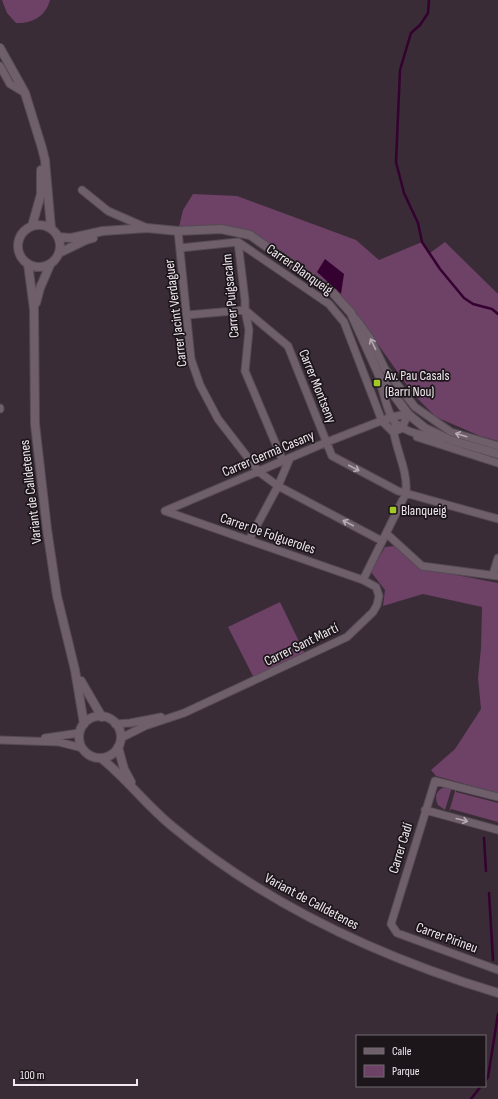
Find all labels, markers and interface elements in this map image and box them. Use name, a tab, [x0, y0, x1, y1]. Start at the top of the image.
street label: Carrer Blanqueig	[263, 240, 337, 299]
street label: Carrer Puigsacalm	[218, 253, 243, 339]
street label: Carrer Jacint Verdaguer	[160, 258, 191, 368]
one-way arrow	[369, 338, 376, 350]
street label: Carrer Montseny	[295, 347, 340, 426]
place label: Av. Pau Casals (Barri Nou)	[384, 367, 449, 400]
marker: Av. Pau Casals (Barri Nou)	[372, 378, 382, 388]
street label: Carrer Germà Casany	[220, 426, 317, 481]
one-way arrow	[454, 431, 467, 438]
street label: Variant de Calldetenes	[16, 439, 45, 545]
one-way arrow	[347, 464, 359, 472]
place label: Blanqueig	[401, 502, 447, 519]
marker: Blanqueig	[388, 505, 398, 515]
street label: Carrer De Folgueroles	[218, 509, 318, 558]
one-way arrow	[342, 518, 354, 526]
street label: Carrer Sant Martí	[261, 619, 341, 670]
one-way arrow	[455, 817, 468, 824]
street label: Carrer Cadí	[385, 820, 416, 876]
street label: Variant de Calldetenes	[262, 869, 362, 933]
street label: Carrer Pirineu	[414, 918, 480, 956]
legend	[356, 1035, 486, 1087]
text: Calle	[392, 1044, 412, 1059]
scale bar	[14, 1061, 137, 1087]
text: Parque	[392, 1064, 420, 1079]
text: 100 m	[20, 1068, 45, 1083]

